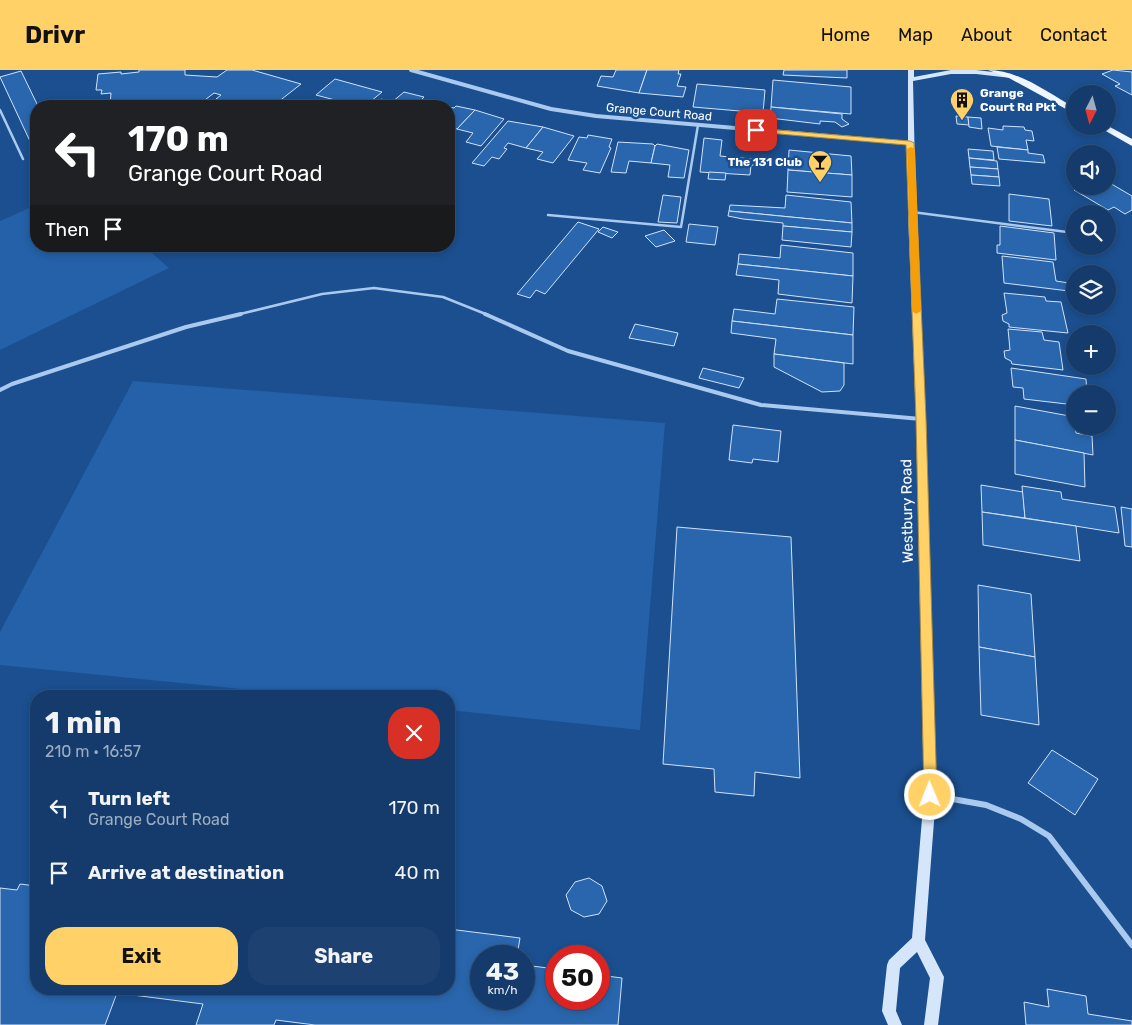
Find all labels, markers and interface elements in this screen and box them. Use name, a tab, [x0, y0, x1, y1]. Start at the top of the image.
text: Drivr	[25, 21, 85, 49]
text: Home	[821, 24, 870, 46]
text: Map	[898, 24, 933, 46]
text: About	[961, 24, 1012, 46]
text: Contact	[1040, 24, 1107, 46]
north arrow	[1066, 85, 1116, 135]
map controls	[1066, 85, 1116, 435]
place label: Grange Court Rd Pkt	[980, 86, 1057, 114]
building icon: Grange Court Rd Pkt	[949, 87, 975, 121]
street label: Grange Court Road	[606, 100, 712, 124]
pin	[735, 109, 777, 151]
icon: arrive	[742, 116, 770, 144]
text: 170 m	[128, 118, 229, 160]
icon: left	[45, 120, 110, 185]
button: sound	[1066, 145, 1116, 195]
bar icon: The 131 Club	[807, 149, 833, 183]
place label: The 131 Club	[728, 155, 802, 169]
text: Grange Court Road	[128, 160, 323, 187]
button: search	[1066, 205, 1116, 255]
icon: arrive	[99, 215, 127, 243]
text: Then	[45, 218, 89, 241]
button: layers	[1066, 265, 1116, 315]
button: +	[1066, 325, 1116, 375]
button: −	[1066, 385, 1116, 435]
street label: Westbury Road	[897, 459, 917, 563]
text: 1 min	[45, 705, 122, 741]
button: close	[388, 707, 440, 759]
text: 210 m · 16:57	[45, 742, 141, 761]
position arrow	[903, 768, 955, 820]
text: Turn left	[88, 787, 170, 810]
icon: left	[45, 794, 73, 822]
text: 170 m	[389, 796, 440, 819]
text: Grange Court Road	[88, 810, 229, 829]
icon: arrive	[45, 859, 73, 887]
text: Arrive at destination	[88, 861, 284, 884]
text: 40 m	[395, 861, 440, 884]
button: Exit	[45, 927, 238, 985]
button: Share	[248, 927, 440, 985]
speed limit sign: 50	[545, 945, 610, 1010]
text: 43	[486, 957, 519, 986]
text: km/h	[488, 983, 517, 997]

